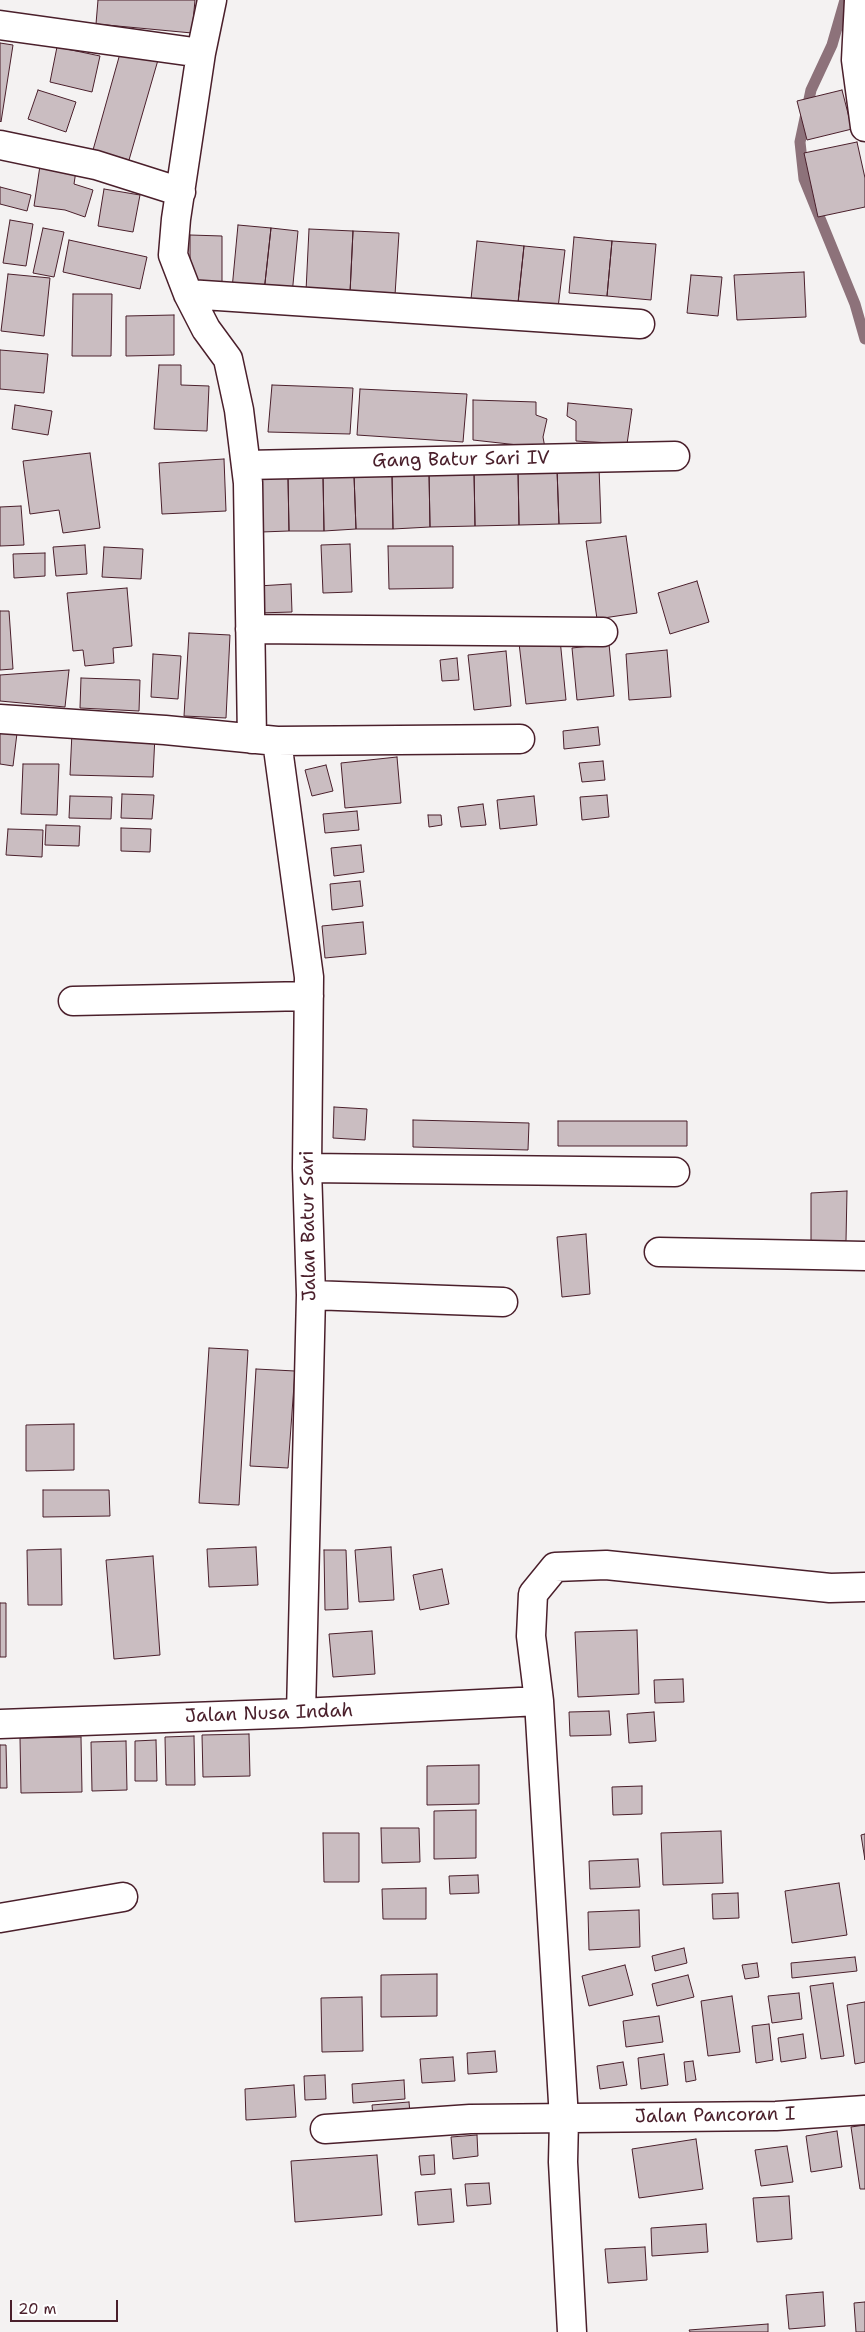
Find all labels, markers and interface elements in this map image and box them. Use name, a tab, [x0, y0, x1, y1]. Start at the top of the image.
street label: Gang Batur Sari IV	[372, 447, 550, 473]
street label: Jalan Batur Sari	[296, 1150, 322, 1302]
street label: Jalan Nusa Indah	[184, 1700, 354, 1728]
street label: Jalan Pancoran I	[635, 2103, 795, 2129]
scale bar	[12, 2290, 120, 2322]
text: 20 m	[18, 2299, 57, 2319]

